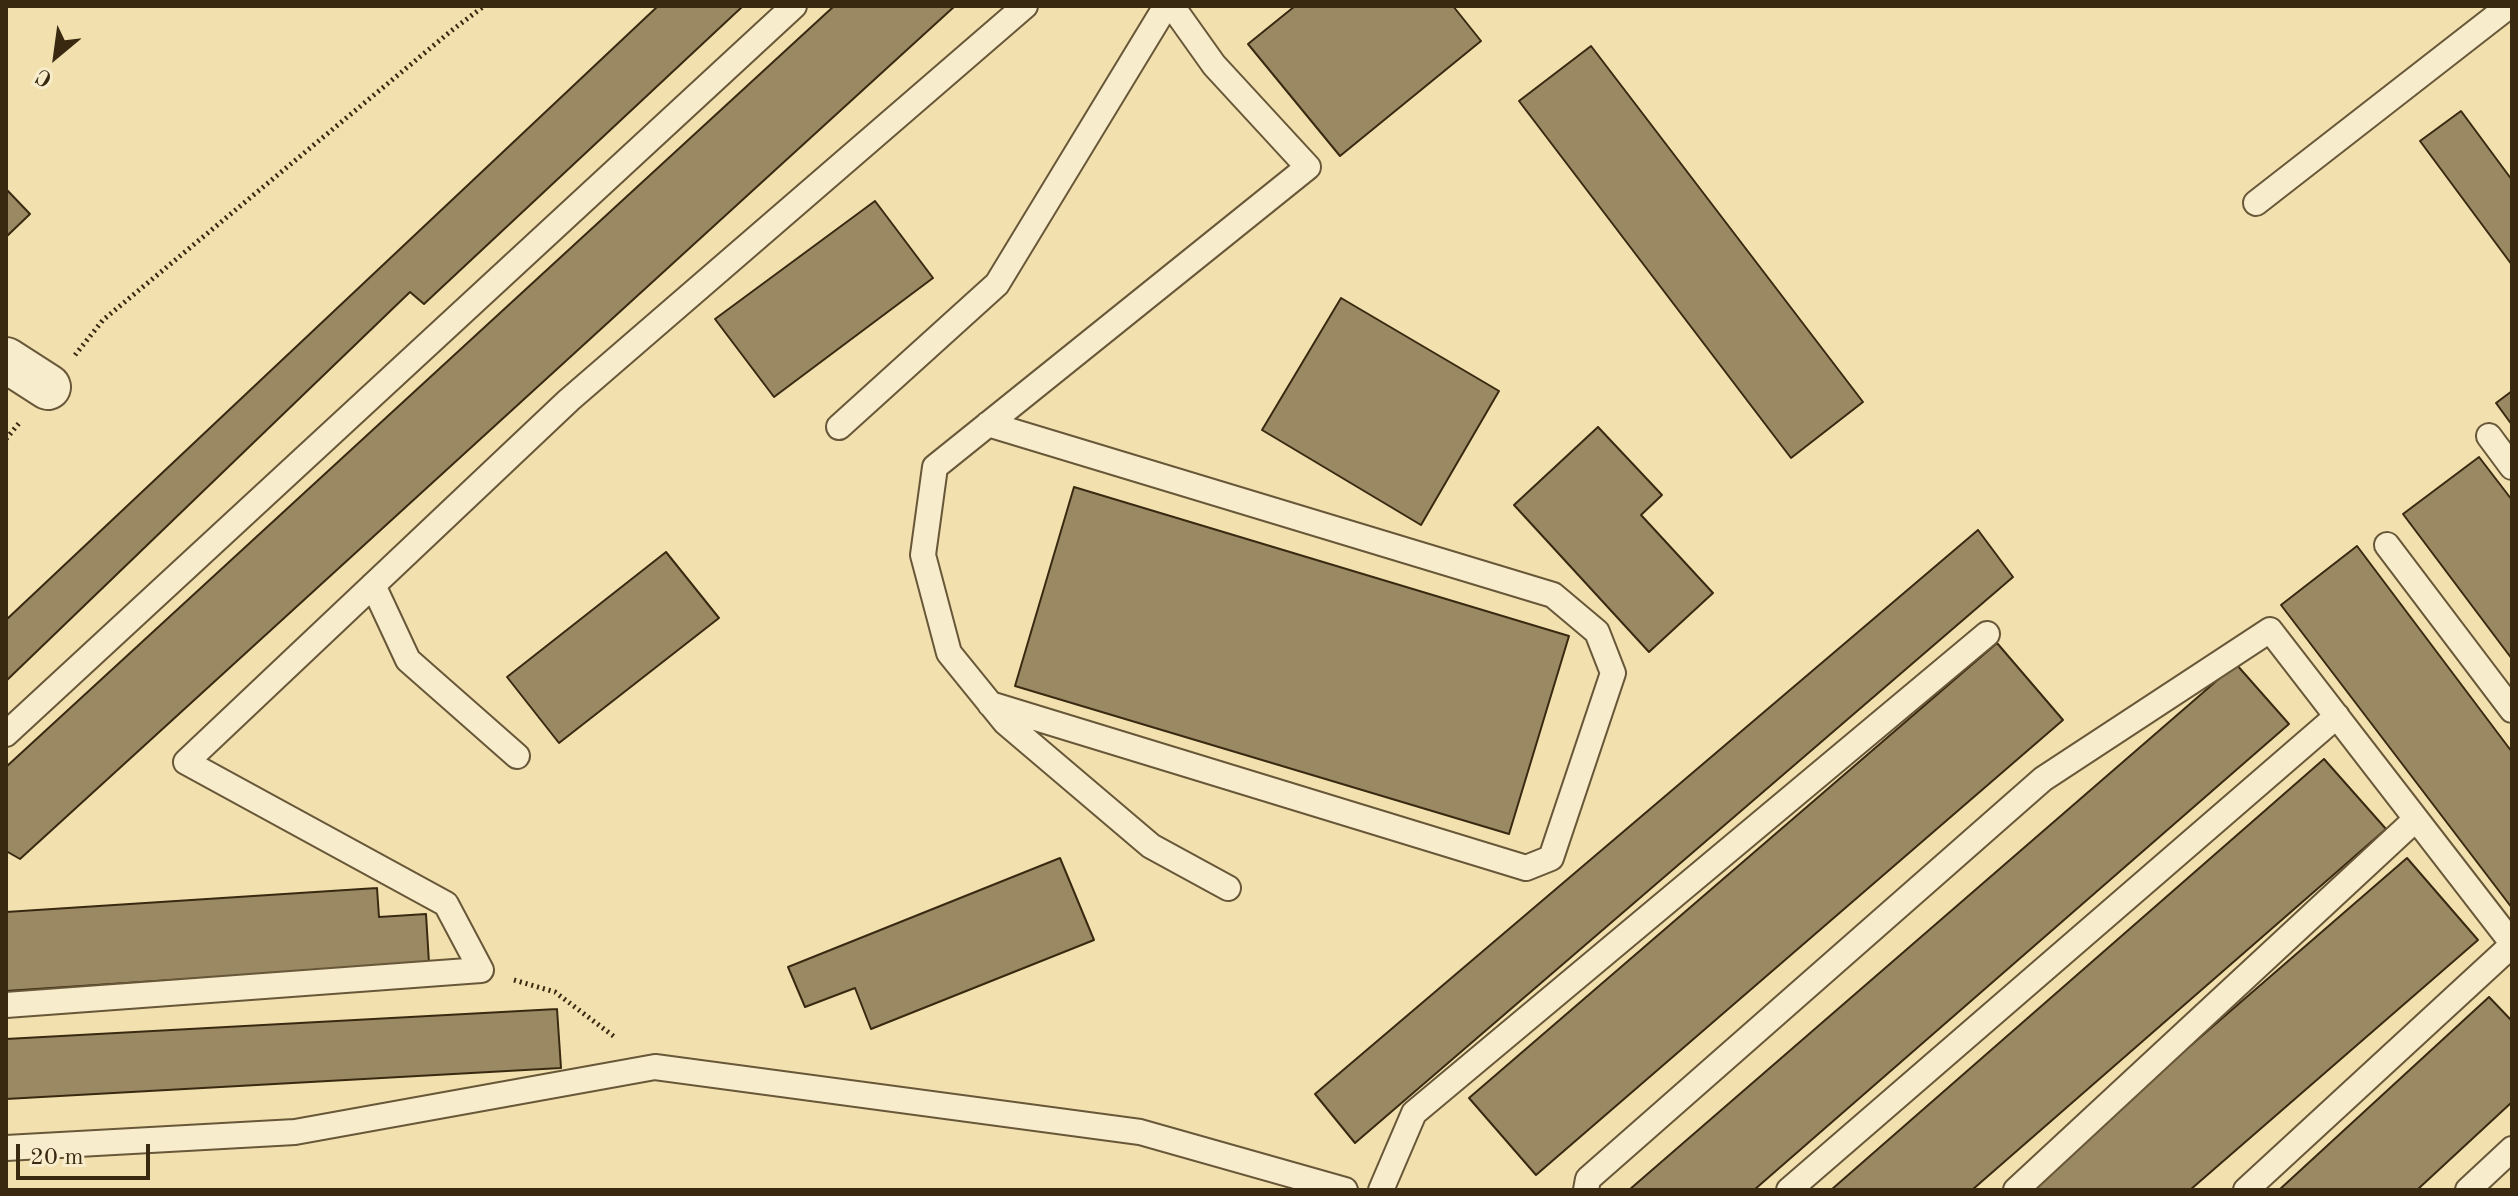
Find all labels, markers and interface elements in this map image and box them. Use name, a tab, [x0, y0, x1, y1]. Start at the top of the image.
north arrow	[16, 16, 96, 96]
text: С	[33, 64, 56, 90]
scale bar	[20, 1128, 154, 1178]
text: 20 m	[30, 1146, 84, 1170]

